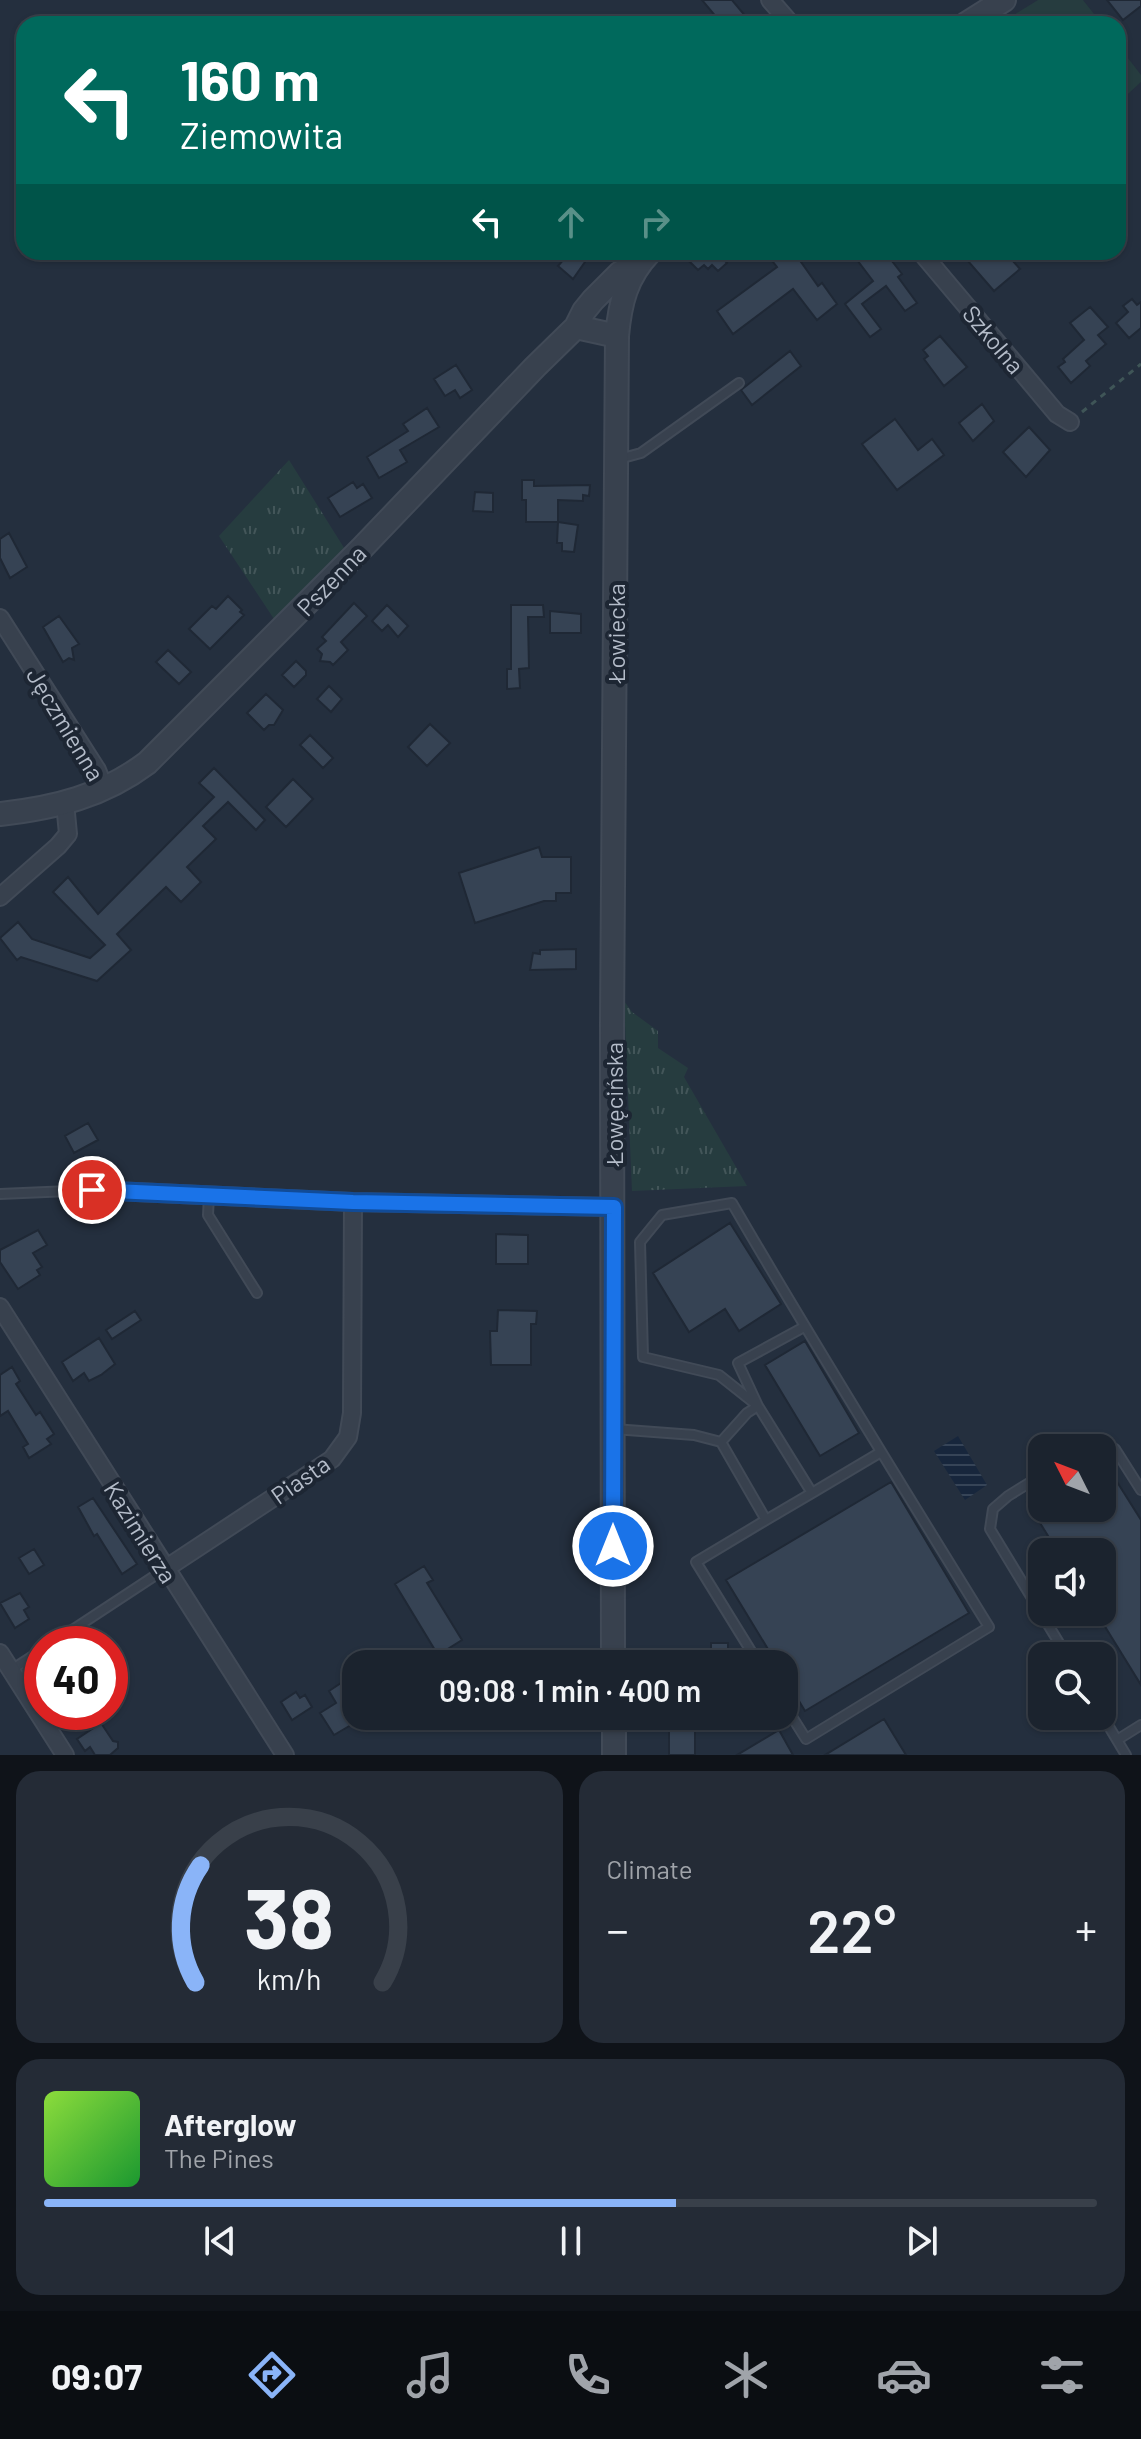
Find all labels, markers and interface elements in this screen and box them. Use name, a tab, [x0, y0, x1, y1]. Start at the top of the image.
text: 160 m	[180, 45, 320, 112]
icon: left	[48, 48, 152, 152]
text: Ziemowita	[180, 113, 343, 156]
icon: left	[465, 200, 509, 244]
icon: ahead	[549, 200, 593, 244]
icon: right	[633, 200, 677, 244]
street label: Szkolna	[957, 299, 1031, 379]
street label: Pszenna	[290, 539, 372, 621]
street label: Łowiecka	[601, 583, 630, 684]
street label: Jęczmienna	[21, 662, 111, 786]
street label: Łowęcińska	[599, 1042, 628, 1167]
pin	[58, 1156, 126, 1224]
icon: arrive	[70, 1168, 114, 1212]
north arrow	[1028, 1434, 1116, 1522]
map controls	[1028, 1434, 1116, 1730]
street label: Piasta	[265, 1448, 335, 1510]
street label: Kazimierza	[98, 1476, 184, 1588]
position arrow	[571, 1504, 655, 1588]
button: sound	[1028, 1538, 1116, 1626]
speed limit sign: 40	[24, 1626, 128, 1730]
button: search	[1028, 1642, 1116, 1730]
text: 09:08 · 1 min · 400 m	[439, 1672, 701, 1708]
text: Climate	[607, 1853, 693, 1884]
text: 38	[244, 1866, 334, 1966]
text: 22°	[807, 1893, 896, 1965]
text: −	[607, 1902, 629, 1955]
text: +	[1075, 1902, 1097, 1955]
text: km/h	[257, 1961, 322, 1996]
text: Afterglow	[164, 2106, 297, 2142]
text: The Pines	[164, 2142, 274, 2173]
icon: previous	[198, 2219, 242, 2263]
icon: pause	[549, 2219, 593, 2263]
icon: next	[900, 2219, 944, 2263]
icon: directions	[244, 2347, 300, 2403]
icon: music	[402, 2347, 458, 2403]
icon: phone	[560, 2347, 616, 2403]
icon: climate	[718, 2347, 774, 2403]
icon: car	[876, 2347, 932, 2403]
icon: filters	[1034, 2347, 1090, 2403]
text: 09:07	[51, 2354, 142, 2397]

